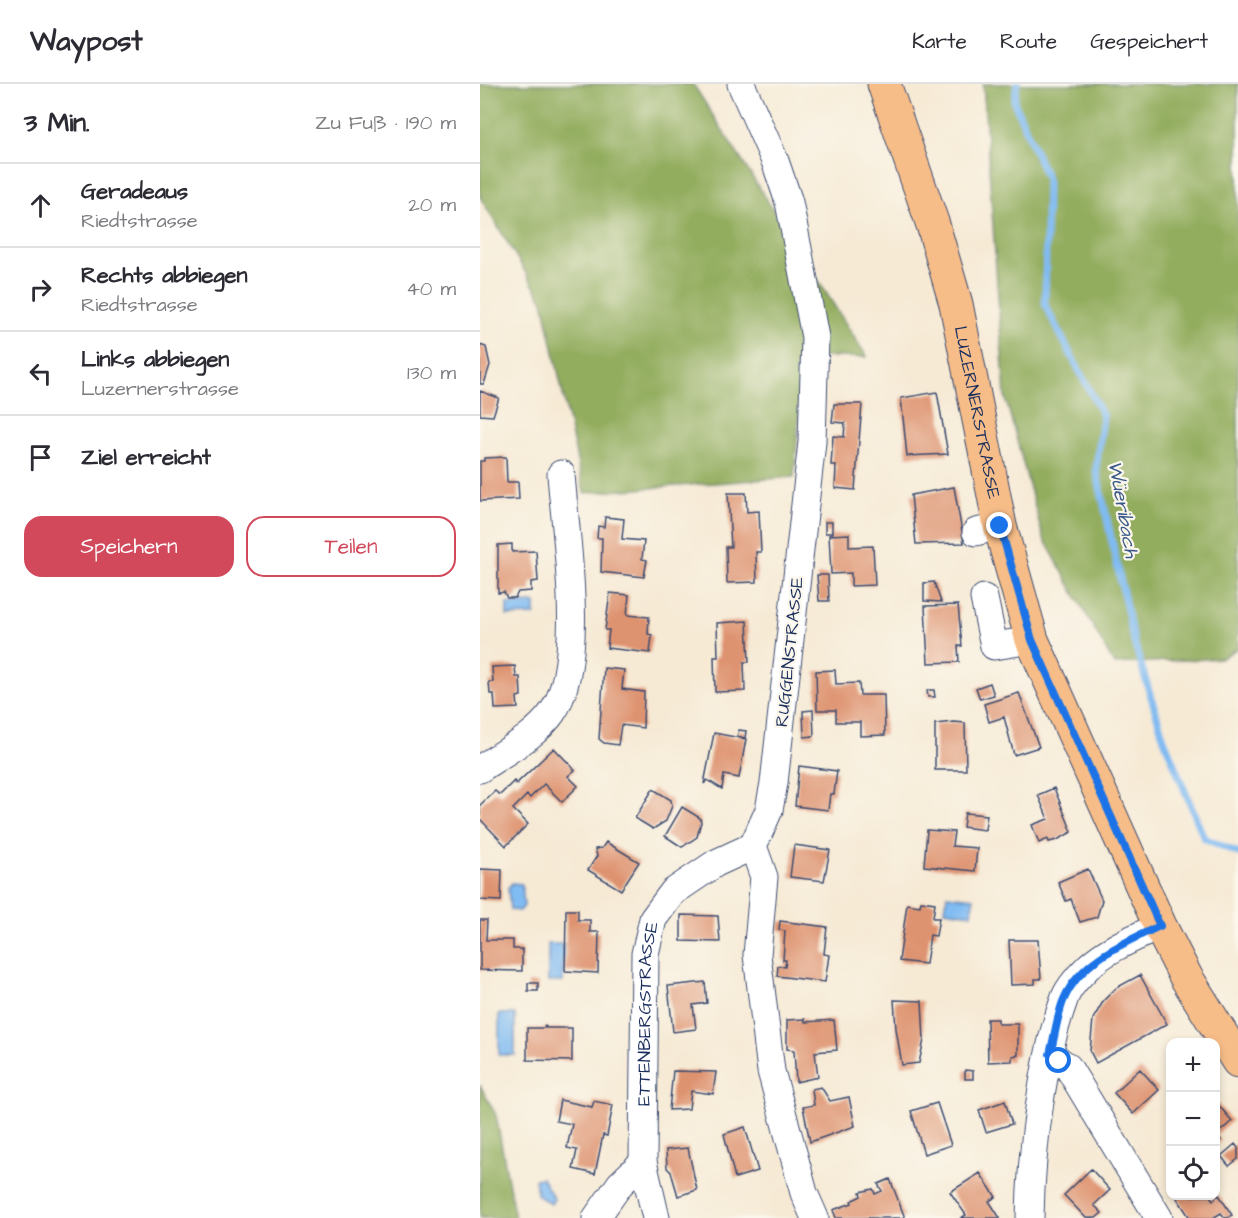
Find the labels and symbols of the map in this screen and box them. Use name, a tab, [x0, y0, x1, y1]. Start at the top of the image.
street label: LUZERNERSTRASSE	[948, 324, 1006, 502]
water label: Wüeribach	[1101, 459, 1145, 561]
route end	[986, 512, 1012, 538]
street label: RUGGENSTRASSE	[769, 575, 810, 728]
street label: ETTENBERGSTRASSE	[632, 919, 665, 1106]
route start	[1045, 1047, 1071, 1073]

